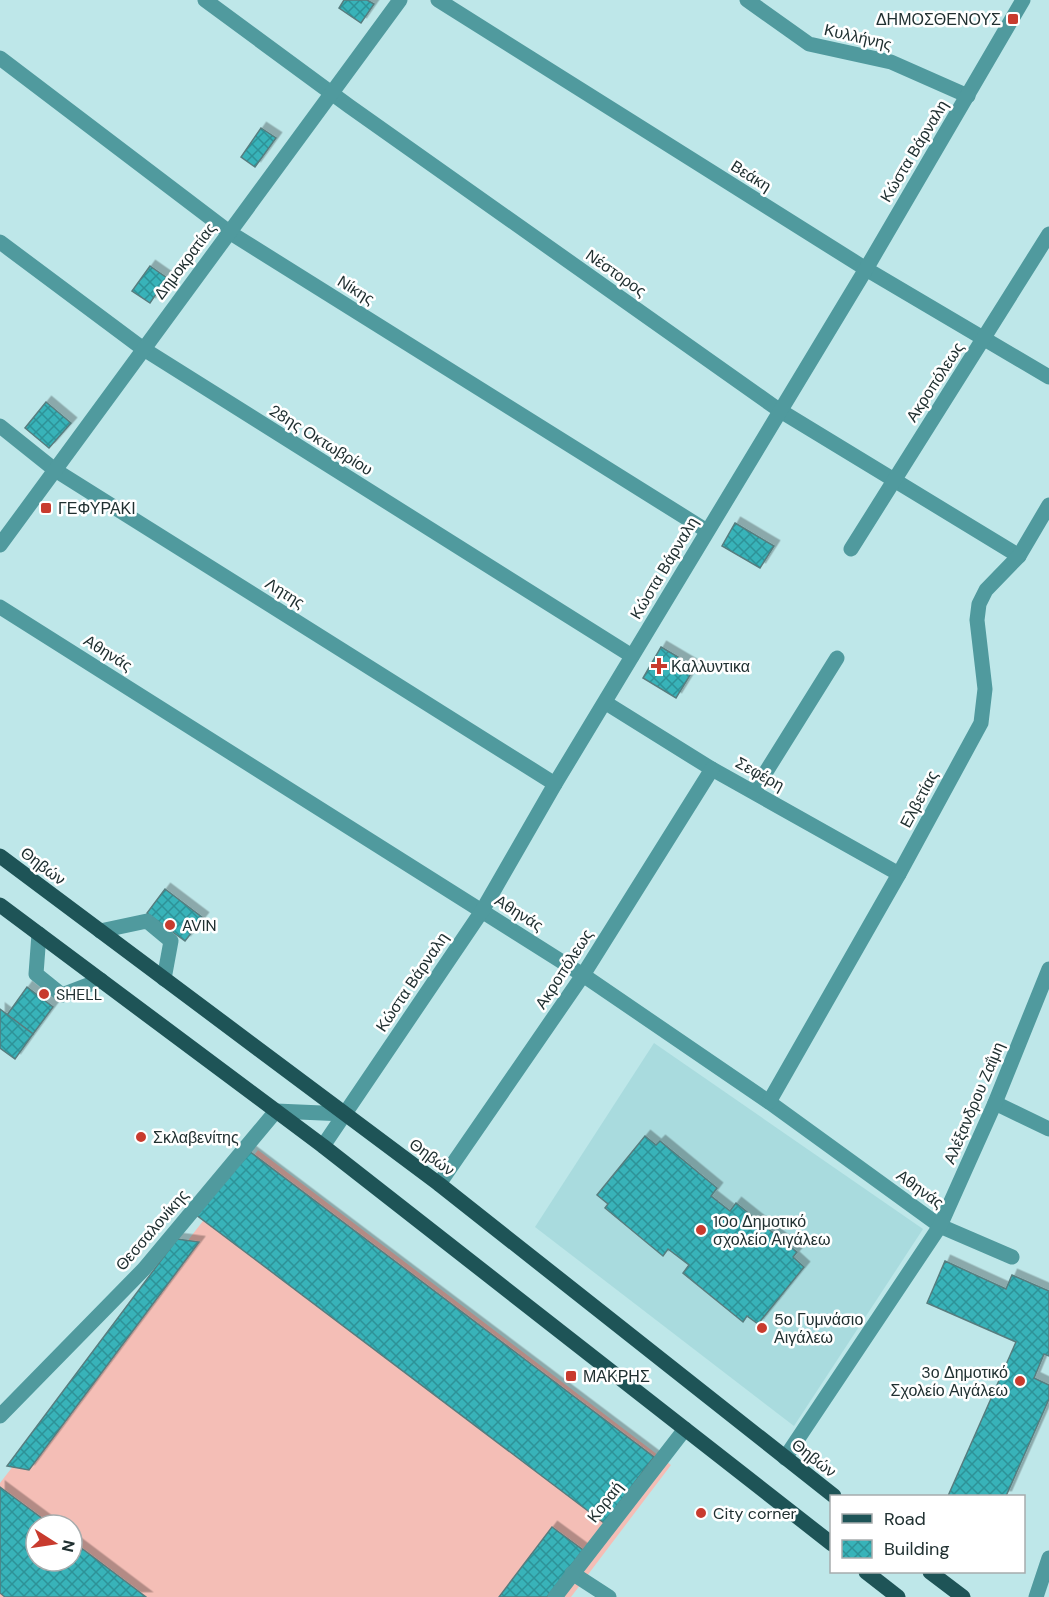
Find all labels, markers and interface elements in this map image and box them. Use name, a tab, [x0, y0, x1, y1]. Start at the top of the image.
place label: ΔΗΜΟΣΘΕΝΟΥΣ	[876, 9, 1001, 30]
marker: ΔΗΜΟΣΘΕΝΟΥΣ	[1006, 12, 1020, 26]
street label: Κυλλήνης	[822, 19, 894, 55]
street label: Κώστα Βάρναλη	[875, 96, 953, 206]
street label: Βεάκη	[727, 155, 775, 197]
street label: Δημοκρατίας	[149, 218, 221, 304]
street label: Νέστορος	[582, 245, 651, 302]
street label: Νίκης	[334, 271, 379, 310]
street label: Ακροπόλεως	[901, 338, 969, 426]
street label: 28ης Οκτωβρίου	[265, 400, 377, 480]
place label: ΓΕΦΥΡΑΚΙ	[58, 498, 136, 519]
marker: ΓΕΦΥΡΑΚΙ	[39, 501, 53, 515]
street label: Κώστα Βάρναλη	[625, 513, 703, 623]
street label: Λητης	[261, 573, 309, 613]
street label: Αθηνάς	[80, 630, 136, 676]
place label: Καλλυντικα	[671, 656, 750, 677]
marker: Καλλυντικα	[652, 659, 666, 673]
street label: Σεφέρη	[732, 752, 788, 796]
street label: Ελβετίας	[895, 767, 943, 831]
street label: Θηβών	[16, 842, 70, 890]
street label: Αθηνάς	[491, 890, 547, 936]
place label: AVIN	[182, 915, 217, 936]
marker: AVIN	[163, 918, 177, 932]
street label: Ακροπόλεως	[530, 925, 598, 1013]
street label: Κώστα Βάρναλη	[371, 928, 453, 1036]
place label: SHELL	[56, 984, 102, 1005]
marker: SHELL	[37, 987, 51, 1001]
street label: Αλέξανδρου Ζαΐμη	[939, 1039, 1009, 1167]
place label: Σκλαβενίτης	[153, 1127, 239, 1148]
marker: Σκλαβενίτης	[134, 1130, 148, 1144]
street label: Θηβών	[405, 1134, 459, 1180]
street label: Αθηνάς	[892, 1165, 948, 1213]
street label: Θεσσαλονίκης	[111, 1185, 193, 1275]
place label: 10ο Δημοτικό σχολείο Αιγάλεω	[713, 1211, 830, 1250]
marker: 10ο Δημοτικό σχολείο Αιγάλεω	[694, 1223, 708, 1237]
place label: 5ο Γυμνάσιο Αιγάλεω	[774, 1309, 863, 1348]
marker: 5ο Γυμνάσιο Αιγάλεω	[755, 1321, 769, 1335]
place label: 3ο Δημοτικό Σχολείο Αιγάλεω	[891, 1362, 1008, 1401]
place label: ΜΑΚΡΗΣ	[583, 1366, 650, 1387]
marker: ΜΑΚΡΗΣ	[564, 1369, 578, 1383]
marker: 3ο Δημοτικό Σχολείο Αιγάλεω	[1013, 1374, 1027, 1388]
street label: Θηβών	[787, 1434, 841, 1482]
street label: Κοραή	[582, 1477, 628, 1527]
legend	[830, 1495, 1025, 1573]
place label: City corner	[713, 1503, 797, 1524]
marker: City corner	[694, 1506, 708, 1520]
text: Road	[884, 1507, 926, 1531]
north arrow	[24, 1513, 84, 1573]
text: Building	[884, 1537, 949, 1561]
text: N	[57, 1538, 80, 1554]

